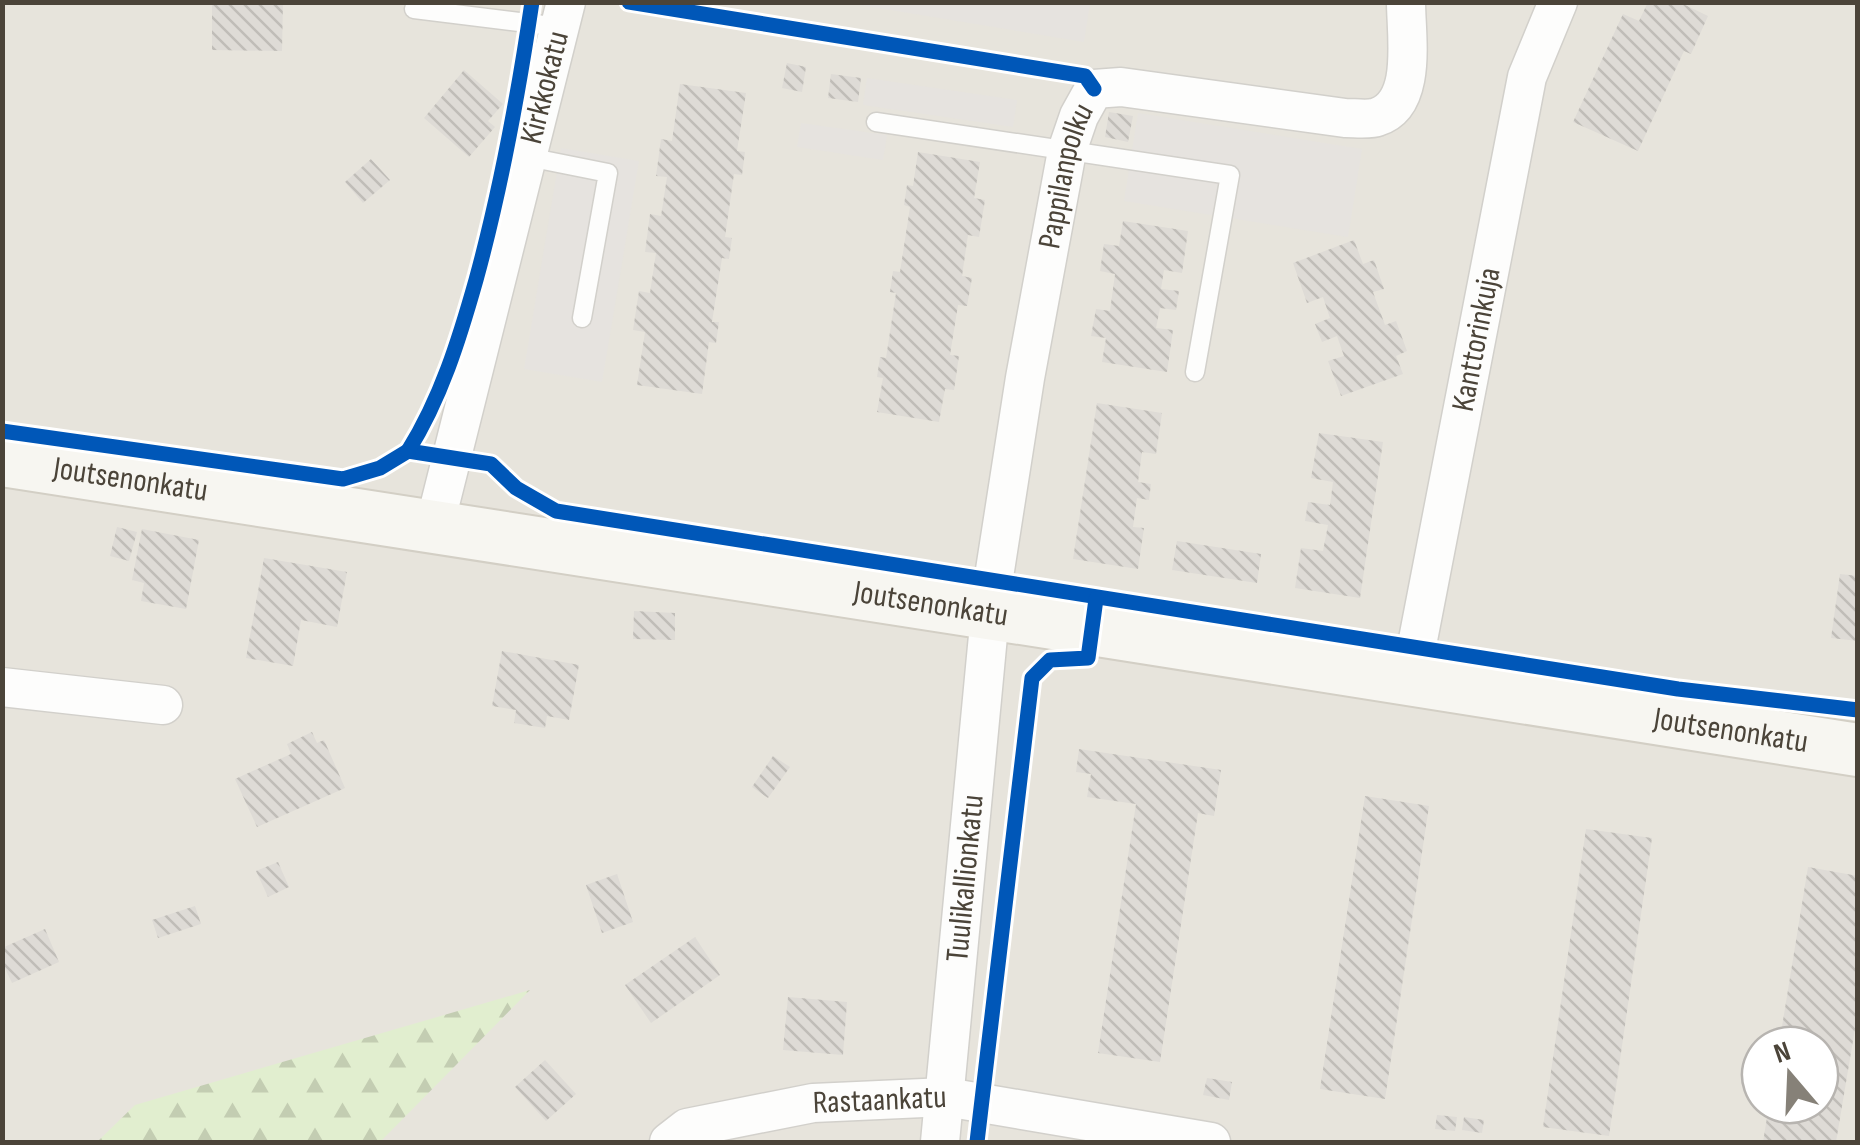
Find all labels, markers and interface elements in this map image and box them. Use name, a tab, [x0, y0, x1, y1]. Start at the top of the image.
street label: Kirkkokatu	[512, 27, 577, 148]
street label: Pappilanpolku	[1030, 96, 1102, 252]
street label: Kanttorinkuja	[1443, 264, 1509, 415]
street label: Joutsenonkatu	[50, 448, 210, 510]
street label: Joutsenonkatu	[850, 572, 1011, 635]
street label: Joutsenonkatu	[1650, 699, 1811, 761]
street label: Tuulikallionkatu	[938, 793, 992, 964]
north arrow	[1740, 1025, 1840, 1125]
text: N	[1770, 1035, 1795, 1071]
street label: Rastaankatu	[812, 1077, 947, 1122]

